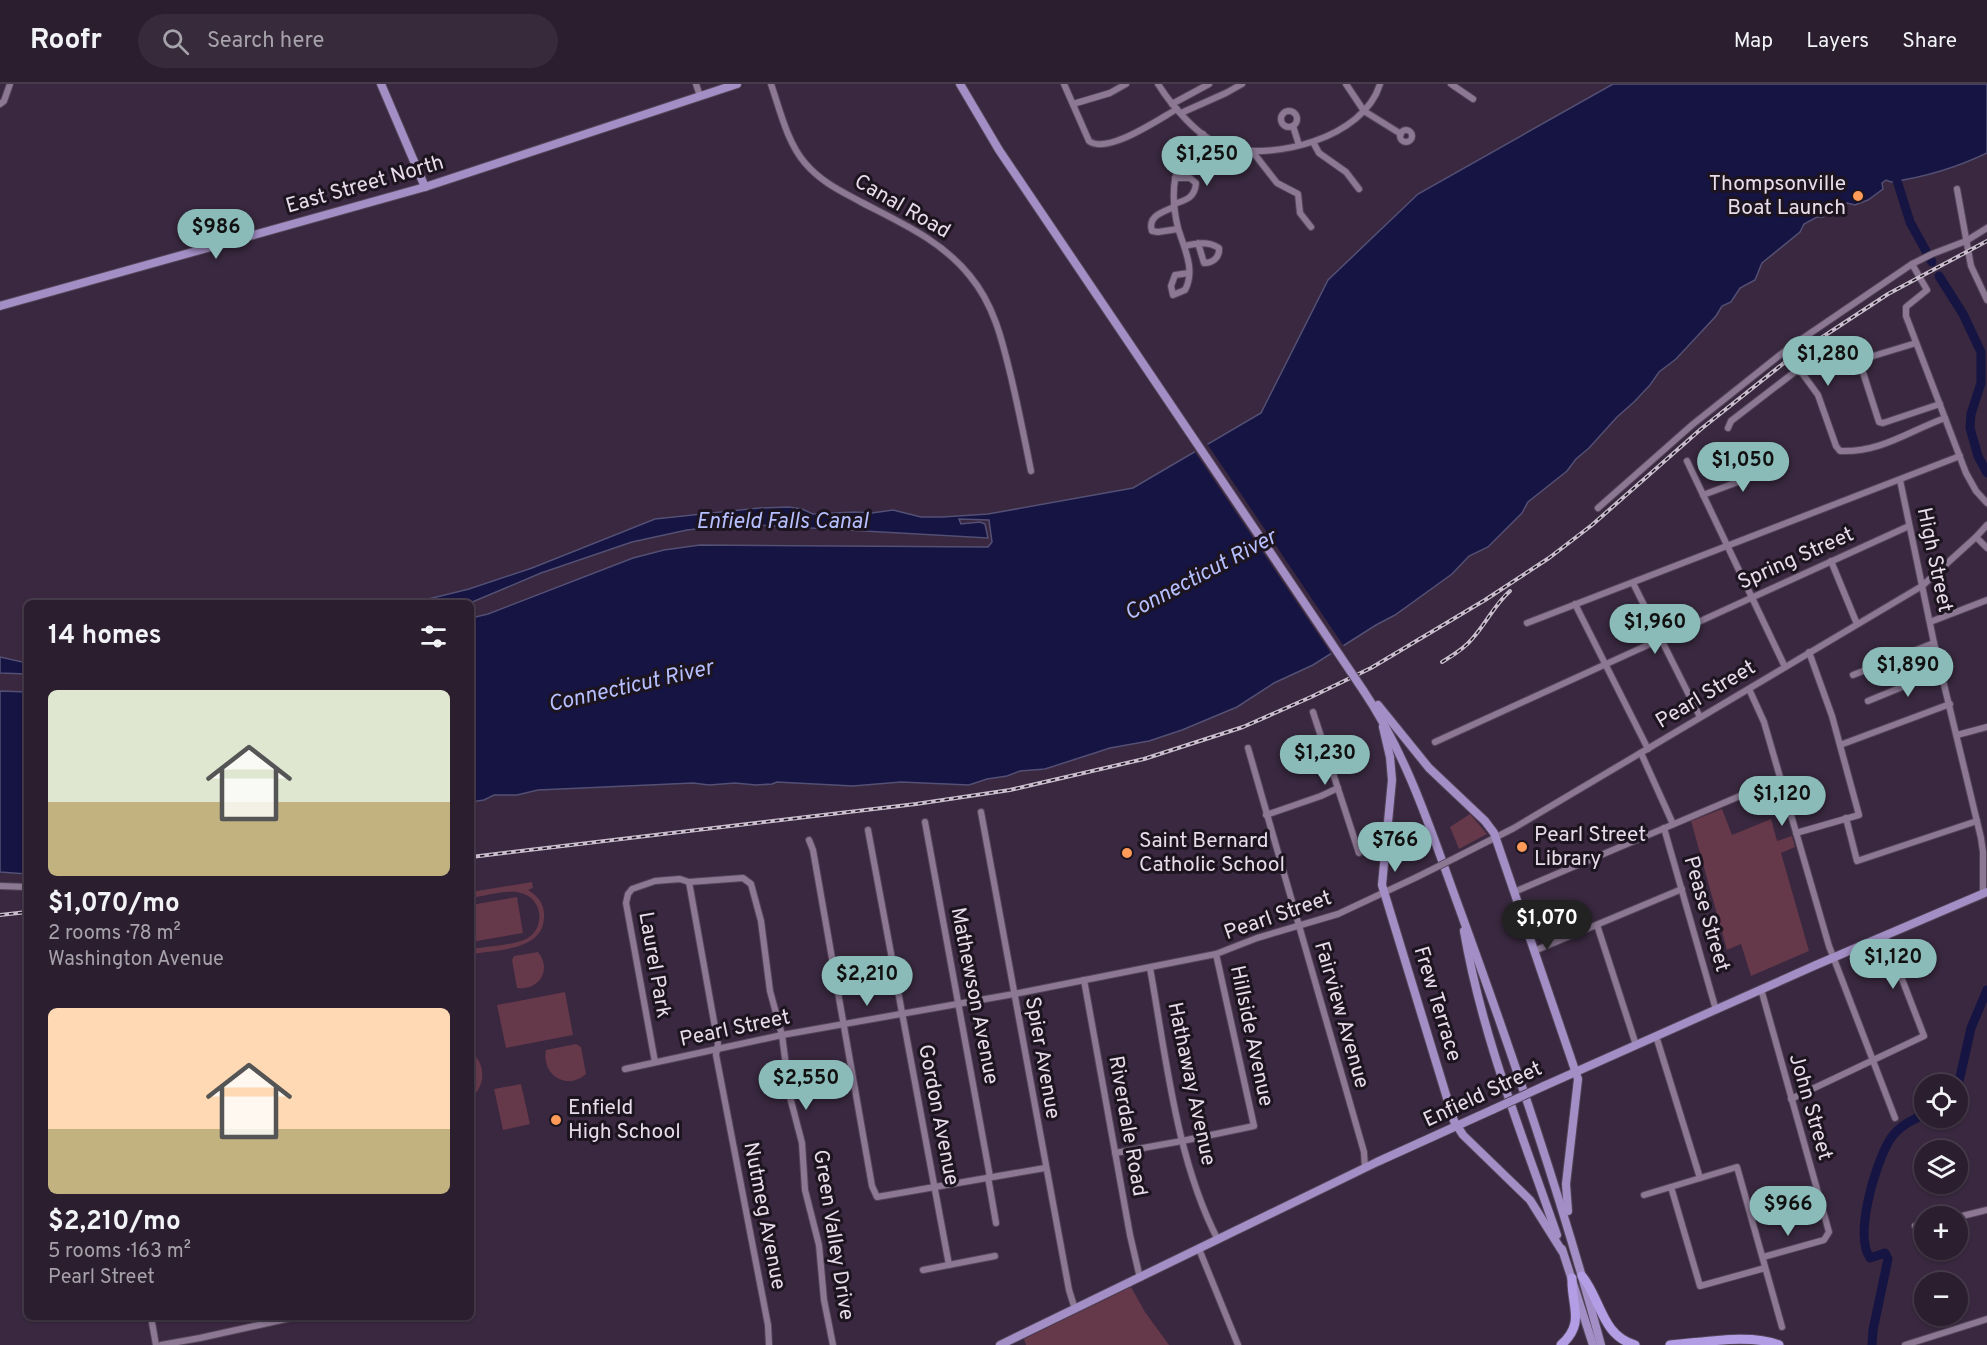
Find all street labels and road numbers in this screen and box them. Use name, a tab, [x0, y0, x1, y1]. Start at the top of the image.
street label: East Street North	[283, 150, 447, 220]
street label: Canal Road	[849, 169, 955, 245]
street label: High Street	[1910, 505, 1958, 615]
street label: Spring Street	[1734, 521, 1858, 597]
street label: Pearl Street	[1651, 655, 1761, 735]
street label: Pease Street	[1677, 853, 1735, 975]
street label: Pearl Street	[1221, 885, 1335, 947]
street label: Mathewson Avenue	[944, 905, 1004, 1087]
street label: Laurel Park	[631, 910, 677, 1020]
street label: Fairview Avenue	[1307, 939, 1375, 1091]
street label: Frew Terrace	[1407, 943, 1467, 1065]
street label: Hillside Avenue	[1223, 963, 1279, 1109]
street label: Spier Avenue	[1018, 995, 1066, 1121]
street label: Hathaway Avenue	[1161, 1000, 1221, 1168]
street label: Pearl Street	[677, 1004, 793, 1054]
street label: Gordon Avenue	[911, 1042, 965, 1188]
street label: John Street	[1782, 1050, 1838, 1164]
street label: Riverdale Road	[1101, 1054, 1153, 1198]
street label: Enfield Street	[1419, 1056, 1547, 1134]
street label: Nutmeg Avenue	[736, 1140, 792, 1292]
street label: Green Valley Drive	[806, 1148, 860, 1322]

